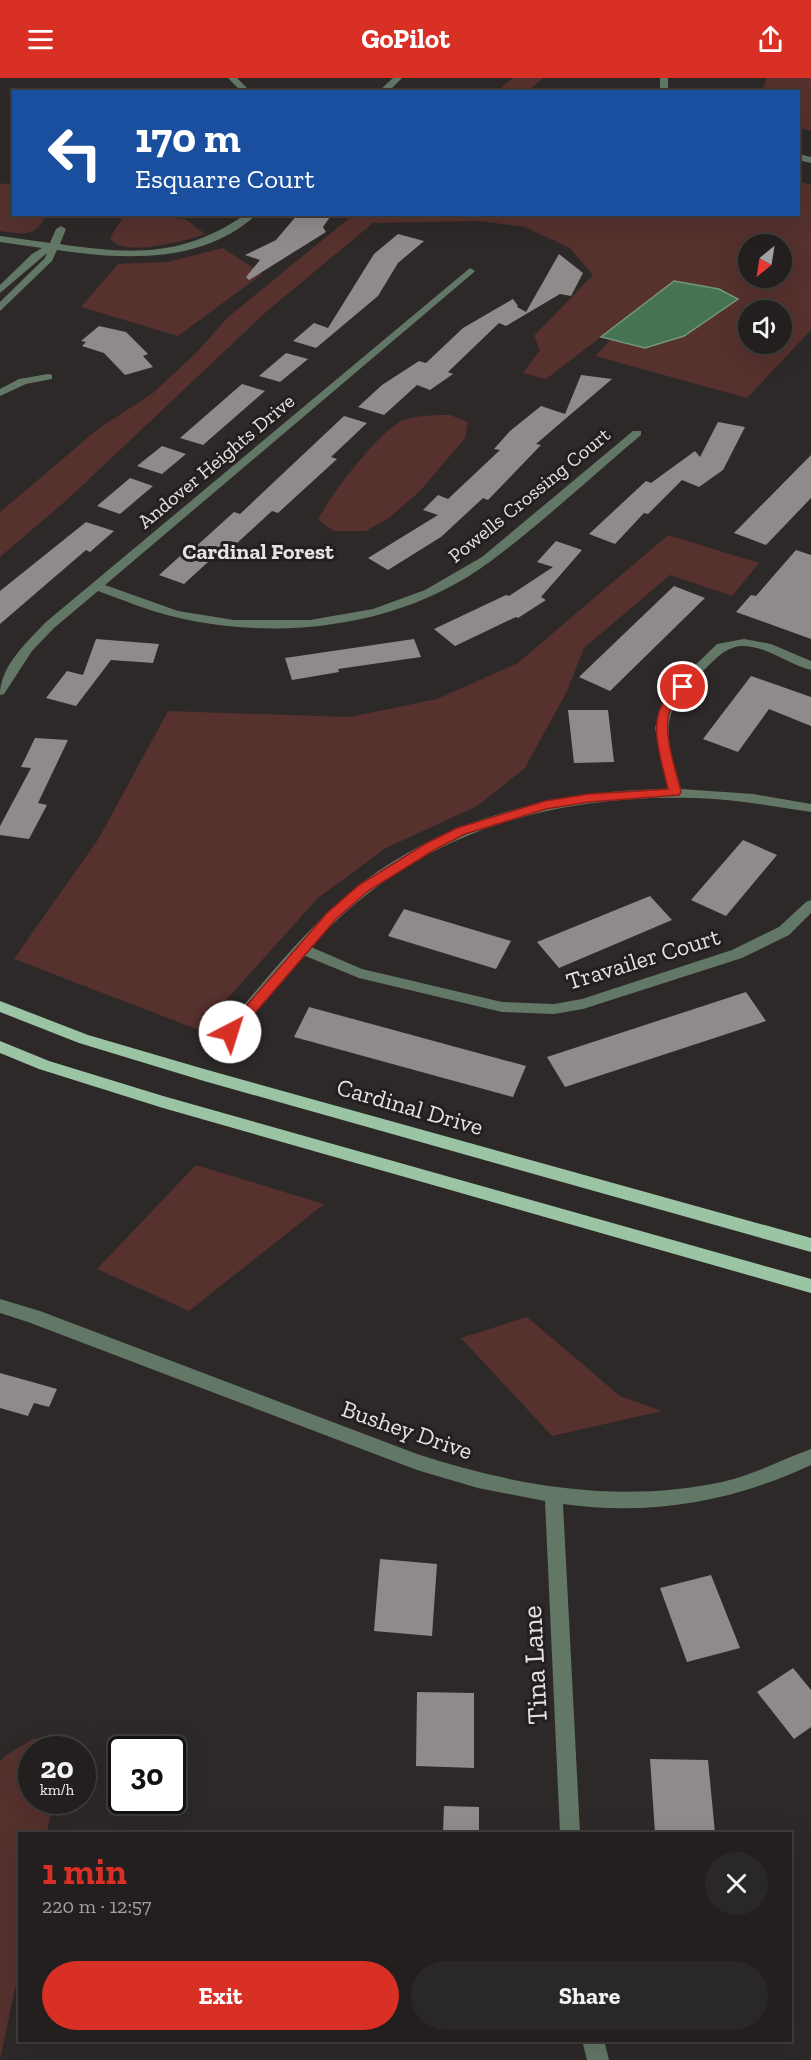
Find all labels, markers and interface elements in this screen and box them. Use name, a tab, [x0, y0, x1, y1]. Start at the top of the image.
icon: menu	[24, 23, 57, 56]
text: GoPilot	[361, 23, 450, 55]
icon: share	[754, 23, 787, 56]
text: 170 m	[135, 112, 241, 163]
icon: left	[36, 114, 114, 192]
text: Esquarre Court	[135, 163, 315, 195]
north arrow	[738, 234, 792, 288]
map controls	[738, 234, 792, 354]
button: sound	[738, 300, 792, 354]
street label: Andover Heights Drive	[133, 389, 299, 533]
street label: Powells Crossing Court	[443, 422, 615, 568]
district label: Cardinal Forest	[182, 538, 334, 565]
pin	[657, 661, 708, 712]
icon: arrive	[666, 670, 699, 703]
street label: Travailer Court	[562, 921, 723, 996]
position arrow	[198, 1000, 262, 1064]
street label: Cardinal Drive	[334, 1072, 487, 1141]
street label: Bushey Drive	[338, 1394, 476, 1465]
street label: Tina Lane	[515, 1605, 554, 1725]
speed limit sign: 30	[108, 1736, 186, 1814]
text: 20	[40, 1750, 74, 1786]
text: km/h	[40, 1781, 74, 1799]
text: 1 min	[42, 1850, 127, 1893]
button: close	[705, 1852, 768, 1915]
text: 220 m · 12:57	[42, 1894, 152, 1918]
button: Exit	[42, 1961, 399, 2030]
button: Share	[411, 1961, 768, 2030]

